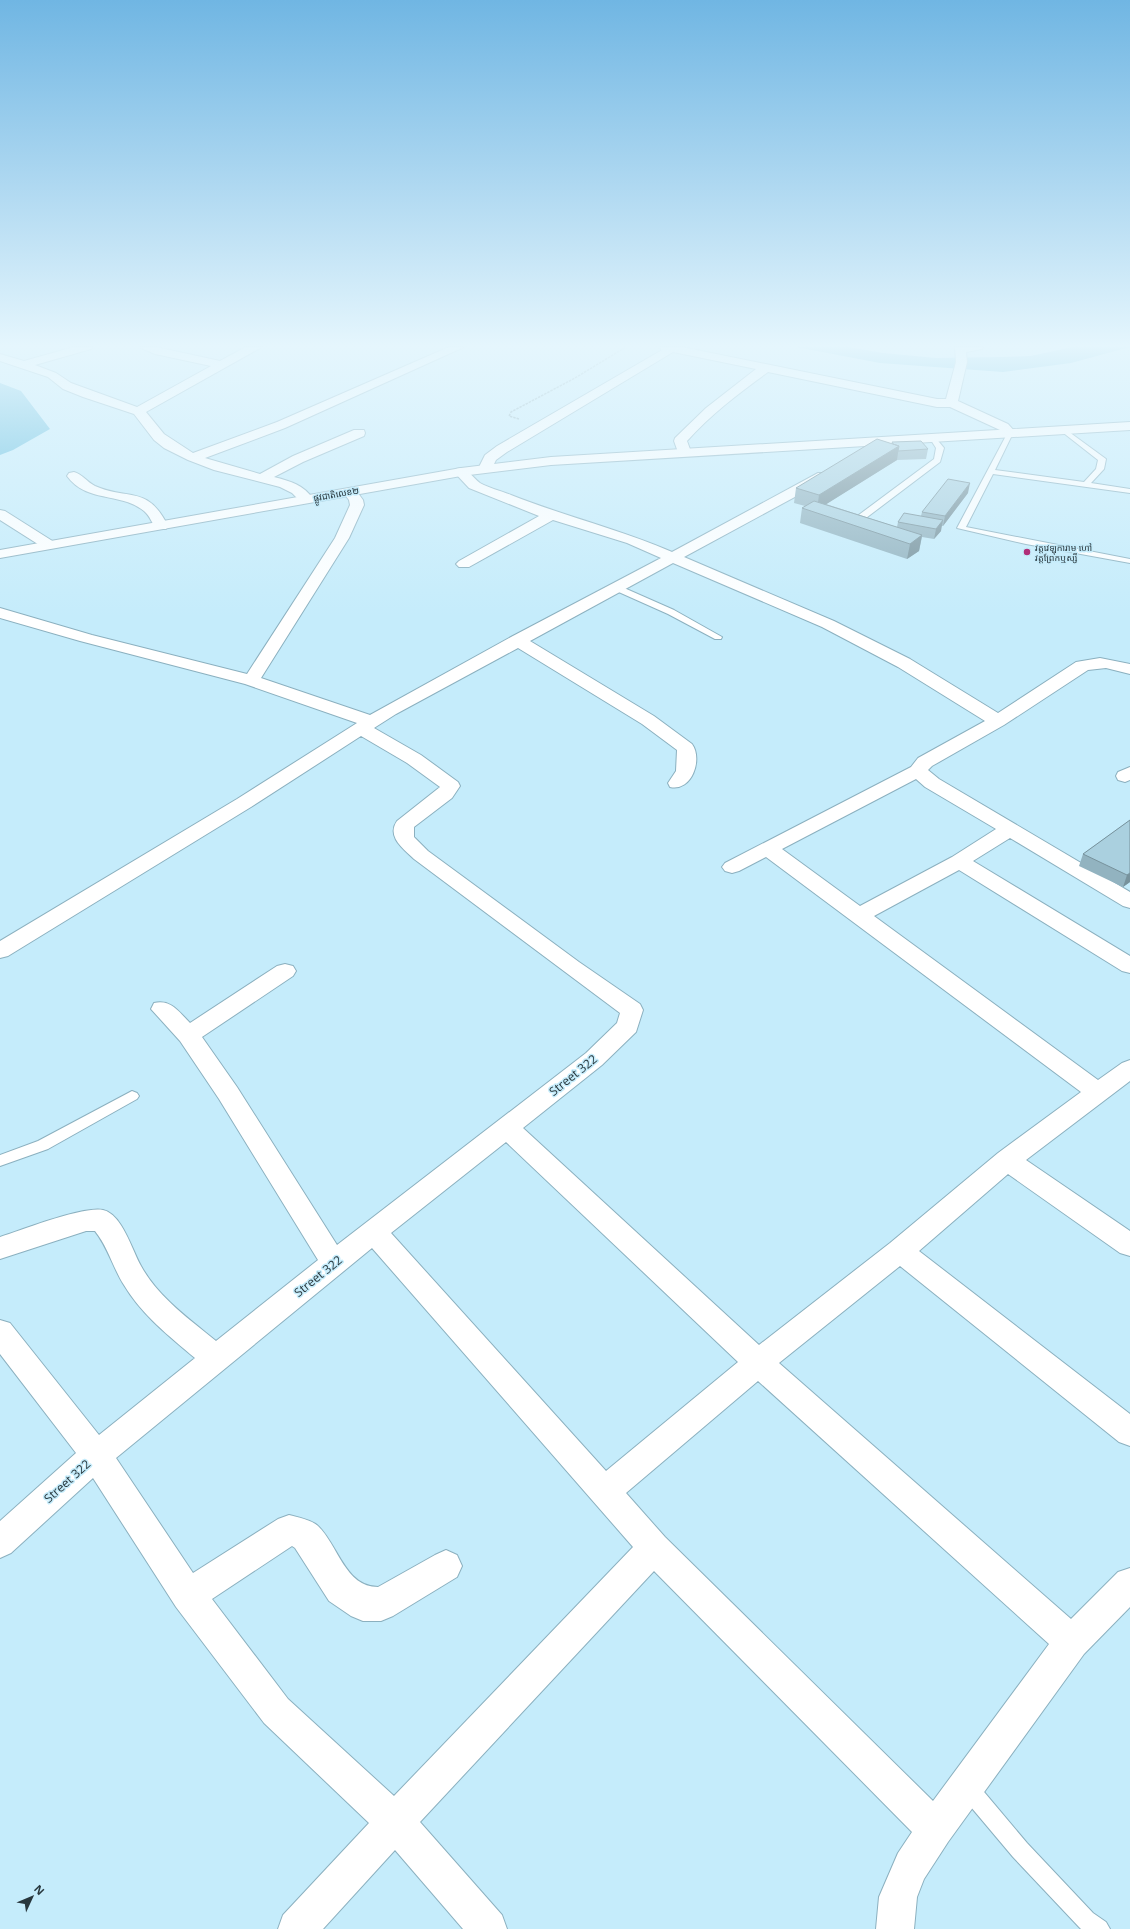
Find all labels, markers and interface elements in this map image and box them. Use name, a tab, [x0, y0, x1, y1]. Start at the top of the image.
street label: ផ្លូវជាតិលេខ២	[312, 484, 360, 506]
place label: វត្តវេឡុការាម ហៅ វត្តព្រែកឬស្សី	[1035, 541, 1092, 564]
marker: វត្តវេឡុការាម ហៅ វត្តព្រែកឬស្សី	[1022, 547, 1032, 557]
street label: Street 322	[545, 1050, 601, 1100]
street label: Street 322	[290, 1251, 346, 1301]
street label: Street 322	[40, 1455, 94, 1506]
north arrow	[12, 1877, 52, 1917]
text: N	[31, 1881, 48, 1898]

